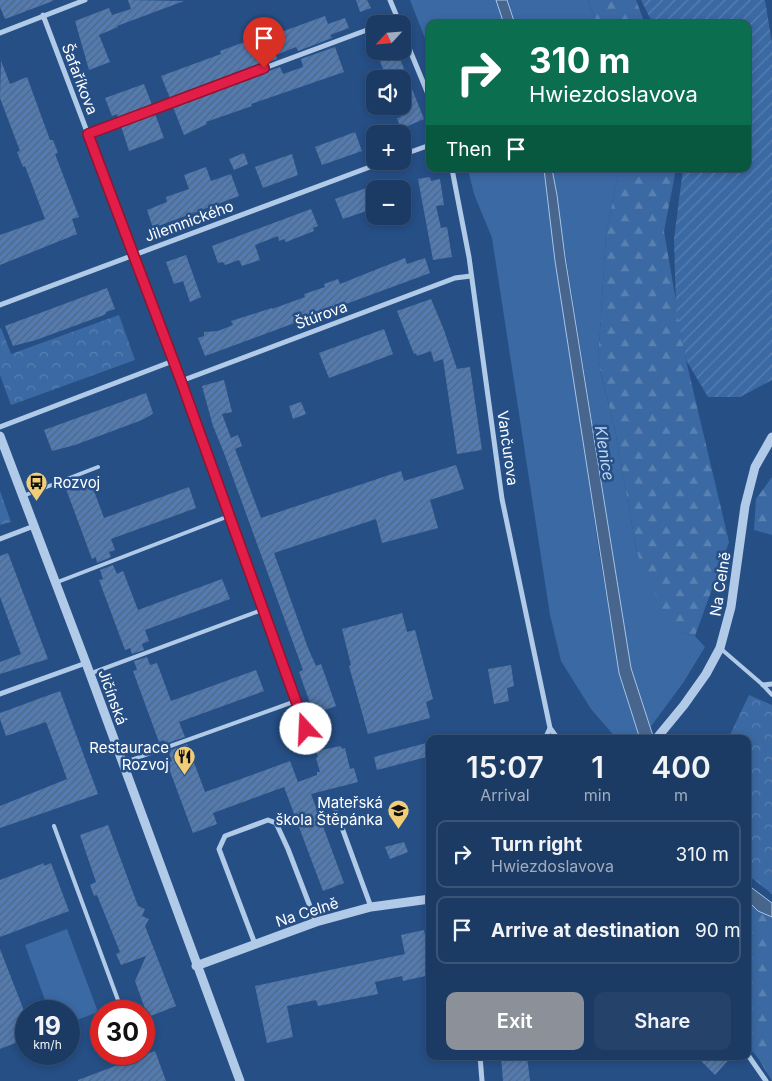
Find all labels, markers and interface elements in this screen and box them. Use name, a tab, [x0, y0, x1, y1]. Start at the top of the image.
north arrow	[366, 15, 411, 60]
map controls	[366, 15, 411, 225]
pin	[243, 17, 285, 68]
icon: arrive	[250, 24, 278, 52]
text: 310 m	[529, 39, 631, 81]
icon: right	[446, 40, 511, 105]
street label: Šafaříkova	[58, 41, 102, 117]
button: sound	[366, 70, 411, 115]
text: Hwiezdoslavova	[529, 81, 698, 107]
button: +	[366, 125, 411, 170]
icon: arrive	[502, 135, 530, 163]
text: Then	[446, 138, 492, 161]
button: −	[366, 180, 411, 225]
street label: Jilemnického	[142, 196, 236, 246]
street label: Štúrova	[292, 297, 350, 333]
street label: Vančurova	[493, 409, 523, 487]
water label: Klenice	[591, 424, 619, 482]
bus stop icon: Rozvoj	[25, 470, 49, 501]
place label: Rozvoj	[53, 473, 100, 492]
street label: Na Celně	[706, 550, 734, 618]
street label: Jičínská	[94, 667, 132, 727]
position arrow	[279, 702, 331, 754]
place label: Restaurace Rozvoj	[89, 738, 169, 774]
restaurant icon: Restaurace Rozvoj	[173, 744, 197, 775]
text: 15:07	[466, 749, 544, 785]
text: 1	[591, 749, 604, 785]
text: 400	[651, 749, 711, 785]
text: Arrival	[480, 785, 530, 805]
text: min	[584, 785, 611, 805]
text: m	[674, 785, 688, 805]
place label: Mateřská škola Štěpánka	[276, 793, 383, 829]
school or university icon: Mateřská škola Štěpánka	[387, 799, 411, 830]
text: Turn right	[491, 833, 582, 856]
icon: right	[448, 840, 476, 868]
text: 310 m	[676, 843, 729, 866]
text: Hwiezdoslavova	[491, 856, 614, 876]
street label: Na Celně	[273, 893, 341, 931]
icon: arrive	[448, 916, 476, 944]
text: Arrive at destination	[491, 919, 680, 942]
text: 90 m	[695, 919, 741, 942]
button: Exit	[446, 992, 584, 1050]
button: Share	[594, 992, 731, 1050]
speed limit sign: 30	[90, 1000, 155, 1065]
text: 19	[34, 1011, 61, 1041]
text: km/h	[33, 1037, 62, 1052]

